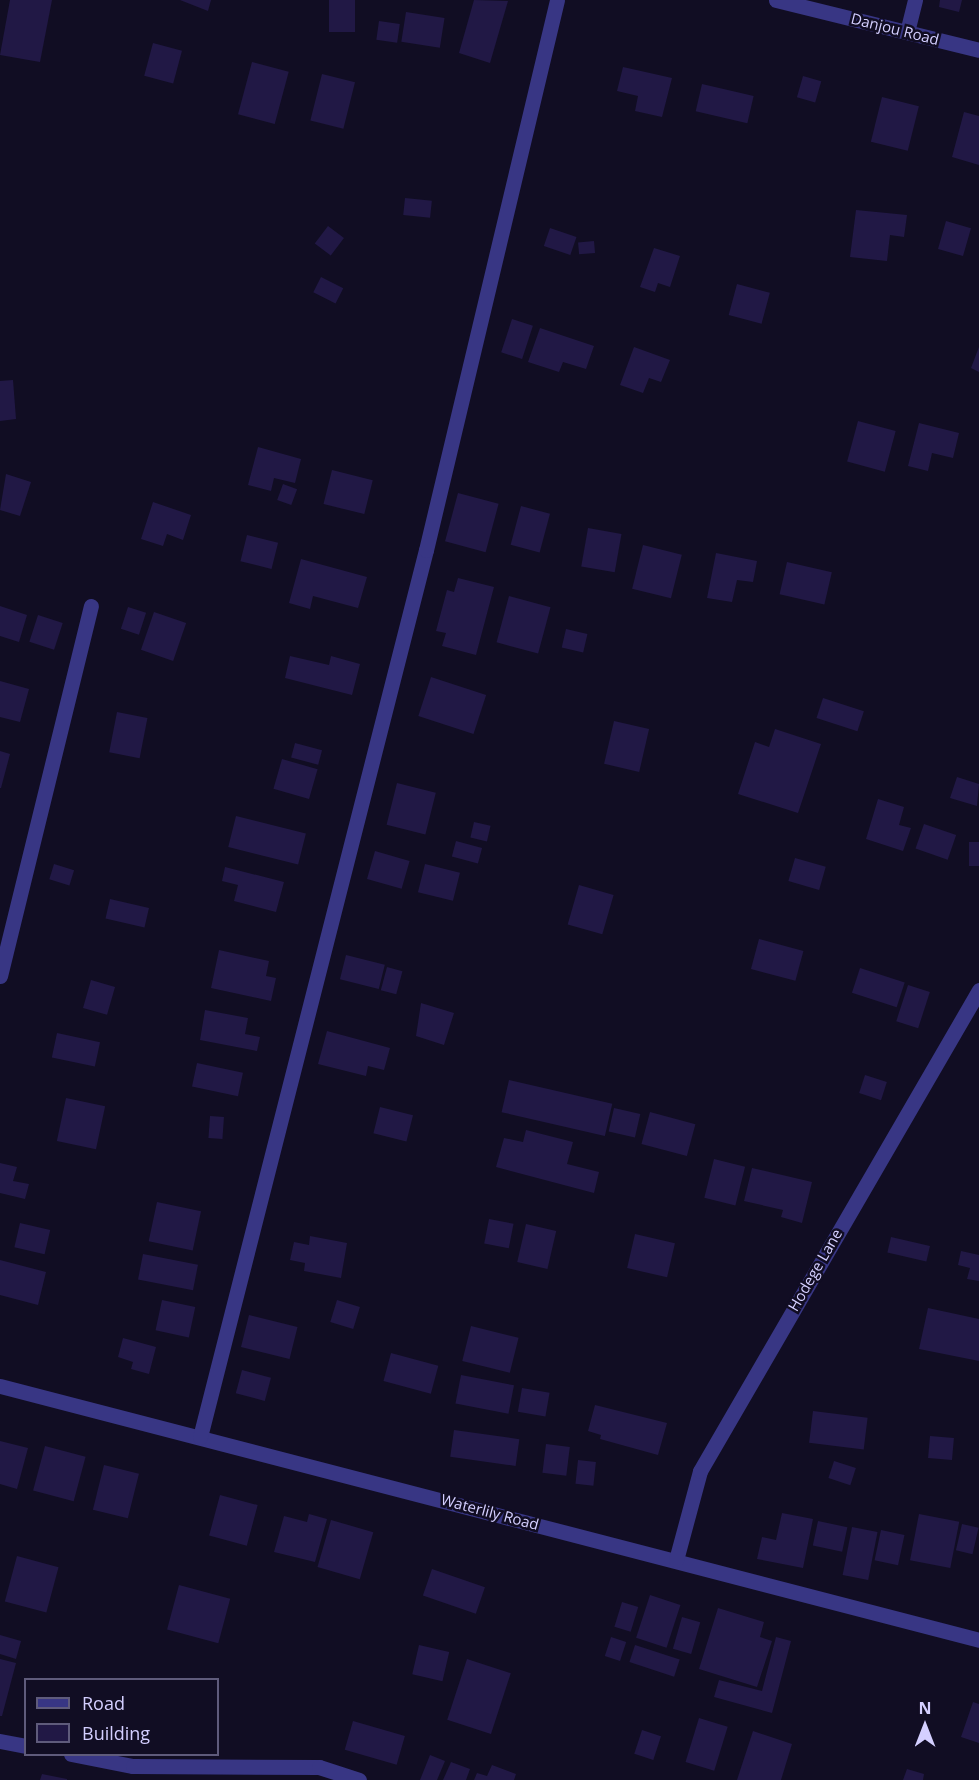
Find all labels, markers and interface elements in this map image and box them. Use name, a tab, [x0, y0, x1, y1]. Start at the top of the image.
street label: Danjou Road	[849, 9, 941, 49]
street label: Hodege Lane	[784, 1226, 846, 1314]
street label: Waterlily Road	[439, 1490, 541, 1534]
legend	[24, 1678, 219, 1756]
text: Road	[82, 1691, 125, 1715]
north arrow	[895, 1696, 955, 1756]
text: N	[918, 1697, 932, 1719]
text: Building	[82, 1721, 150, 1745]

